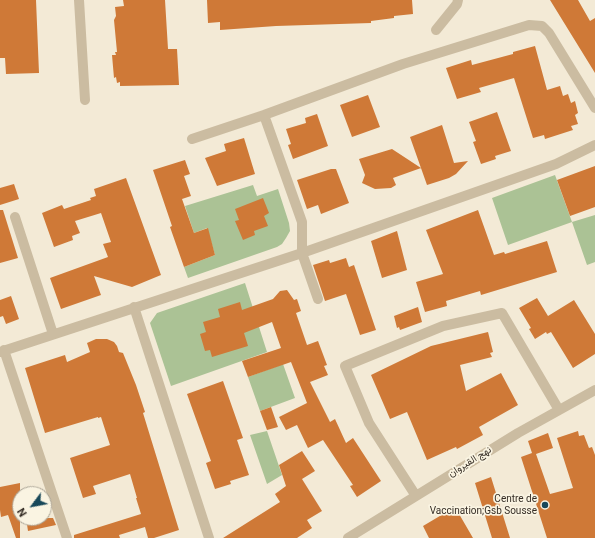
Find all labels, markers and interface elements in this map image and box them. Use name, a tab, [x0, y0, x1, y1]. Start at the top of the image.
street label: نهج القيروان	[446, 444, 494, 480]
north arrow	[12, 486, 52, 526]
place label: Centre de Vaccination;Gsb Sousse	[430, 493, 537, 516]
marker: Centre de Vaccination;Gsb Sousse	[540, 500, 550, 510]
text: N	[15, 505, 30, 519]

